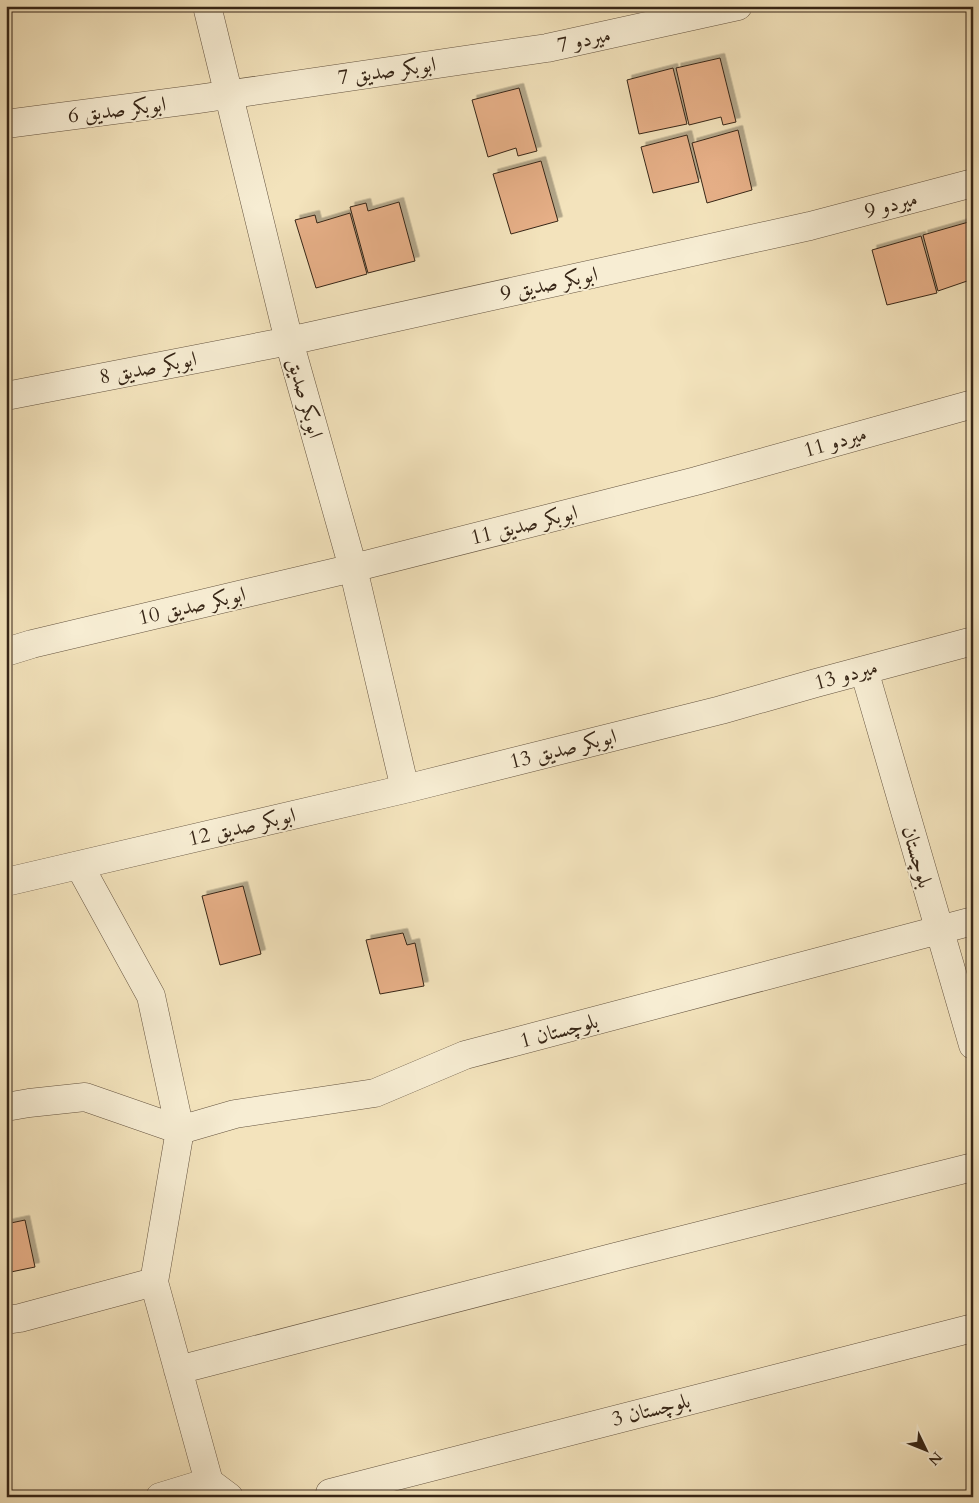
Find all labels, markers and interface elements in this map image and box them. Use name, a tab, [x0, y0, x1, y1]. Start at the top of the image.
street label: میردو 7	[555, 20, 613, 60]
street label: ابوبکر صدیق 7	[336, 50, 438, 92]
street label: ابوبکر صدیق 6	[66, 90, 168, 130]
street label: میردو 9	[861, 184, 921, 226]
street label: ابوبکر صدیق 9	[498, 260, 600, 308]
street label: ابوبکر صدیق 8	[97, 344, 199, 392]
street label: ابوبکر صدیق	[280, 354, 330, 442]
street label: میردو 11	[800, 419, 870, 465]
street label: ابوبکر صدیق 11	[467, 498, 581, 552]
street label: ابوبکر صدیق 10	[135, 580, 249, 632]
street label: میردو 13	[811, 653, 881, 697]
street label: ابوبکر صدیق 13	[506, 722, 620, 776]
street label: ابوبکر صدیق 12	[185, 801, 299, 853]
street label: بلوچستان	[894, 822, 940, 892]
street label: بلوچستان 1	[517, 1007, 601, 1055]
street label: بلوچستان 3	[609, 1386, 693, 1434]
north arrow	[902, 1426, 952, 1476]
text: N	[924, 1448, 946, 1469]

